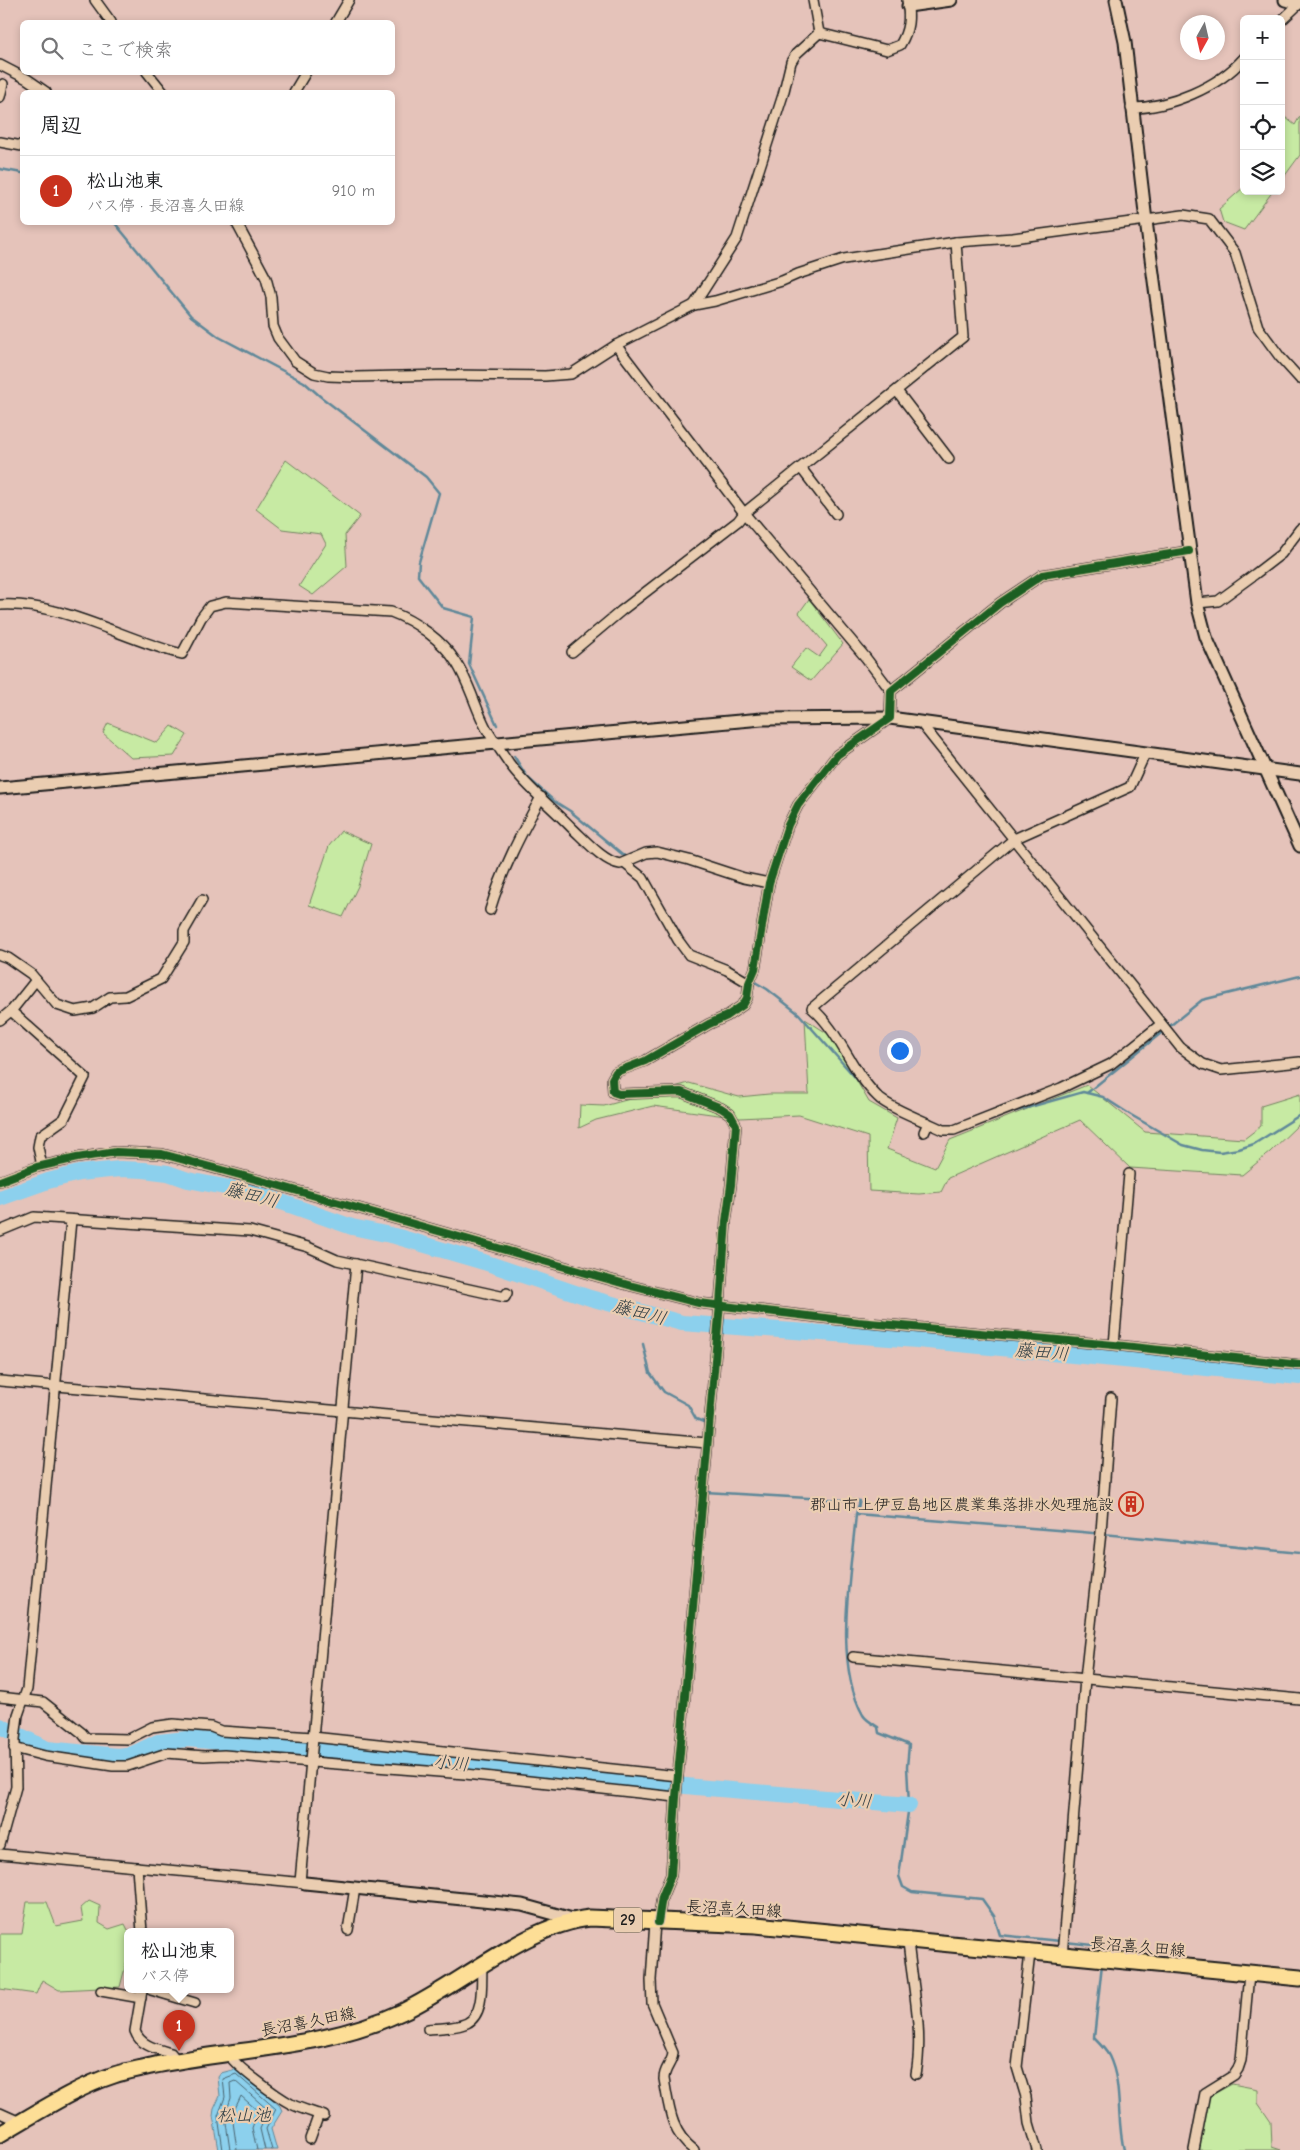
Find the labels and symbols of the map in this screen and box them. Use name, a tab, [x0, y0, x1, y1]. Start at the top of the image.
north arrow	[1180, 15, 1225, 60]
your location	[887, 1038, 913, 1064]
water label: 藤田川	[223, 1178, 281, 1213]
water label: 藤田川	[611, 1295, 669, 1330]
water label: 藤田川	[1014, 1340, 1070, 1365]
building icon: 郡山市上伊豆島地区農業集落排水処理施設	[1118, 1491, 1144, 1517]
place label: 郡山市上伊豆島地区農業集落排水処理施設	[810, 1496, 1114, 1514]
water label: 小川	[432, 1751, 470, 1776]
water label: 小川	[835, 1788, 873, 1813]
street label: 長沼喜久田線	[686, 1897, 782, 1920]
road number: 29	[614, 1908, 642, 1932]
street label: 長沼喜久田線	[1089, 1934, 1187, 1960]
street label: 長沼喜久田線	[259, 2004, 357, 2040]
pin: 1	[163, 2010, 195, 2051]
water label: 松山池	[217, 2105, 272, 2126]

